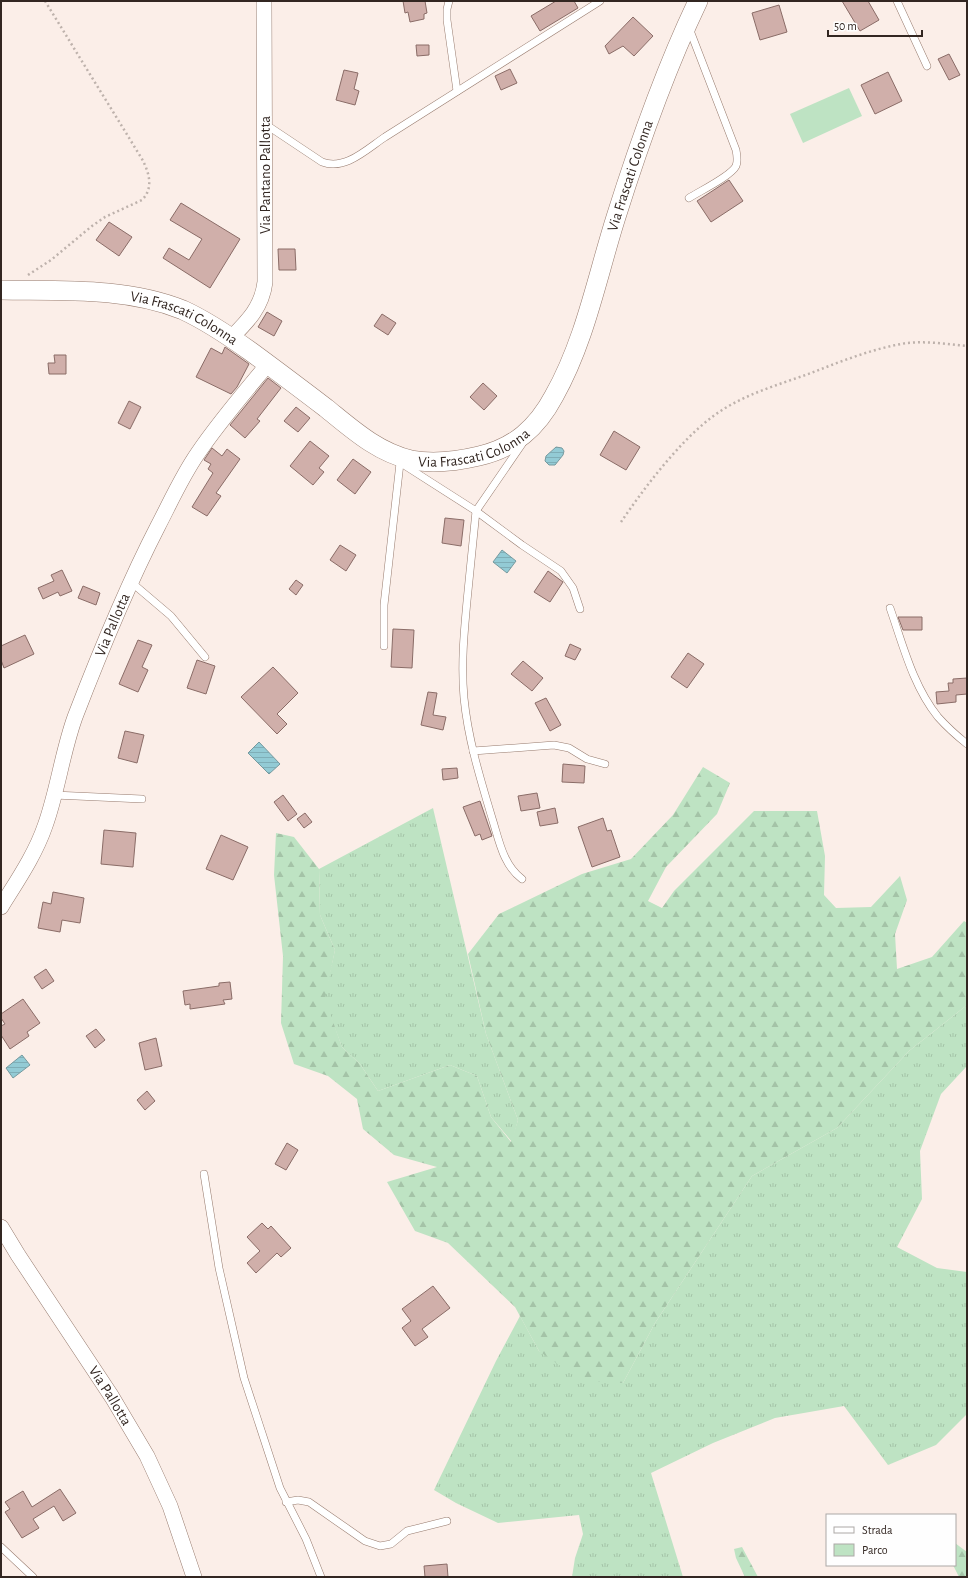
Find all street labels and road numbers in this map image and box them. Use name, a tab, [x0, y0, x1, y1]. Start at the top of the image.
street label: Via Pantano Pallotta	[258, 116, 273, 234]
street label: Via Frascati Colonna	[605, 118, 656, 233]
street label: Via Frascati Colonna	[129, 289, 240, 348]
street label: Via Frascati Colonna	[418, 426, 533, 470]
street label: Via Pallotta	[93, 591, 133, 659]
street label: Via Pallotta	[86, 1363, 134, 1428]

